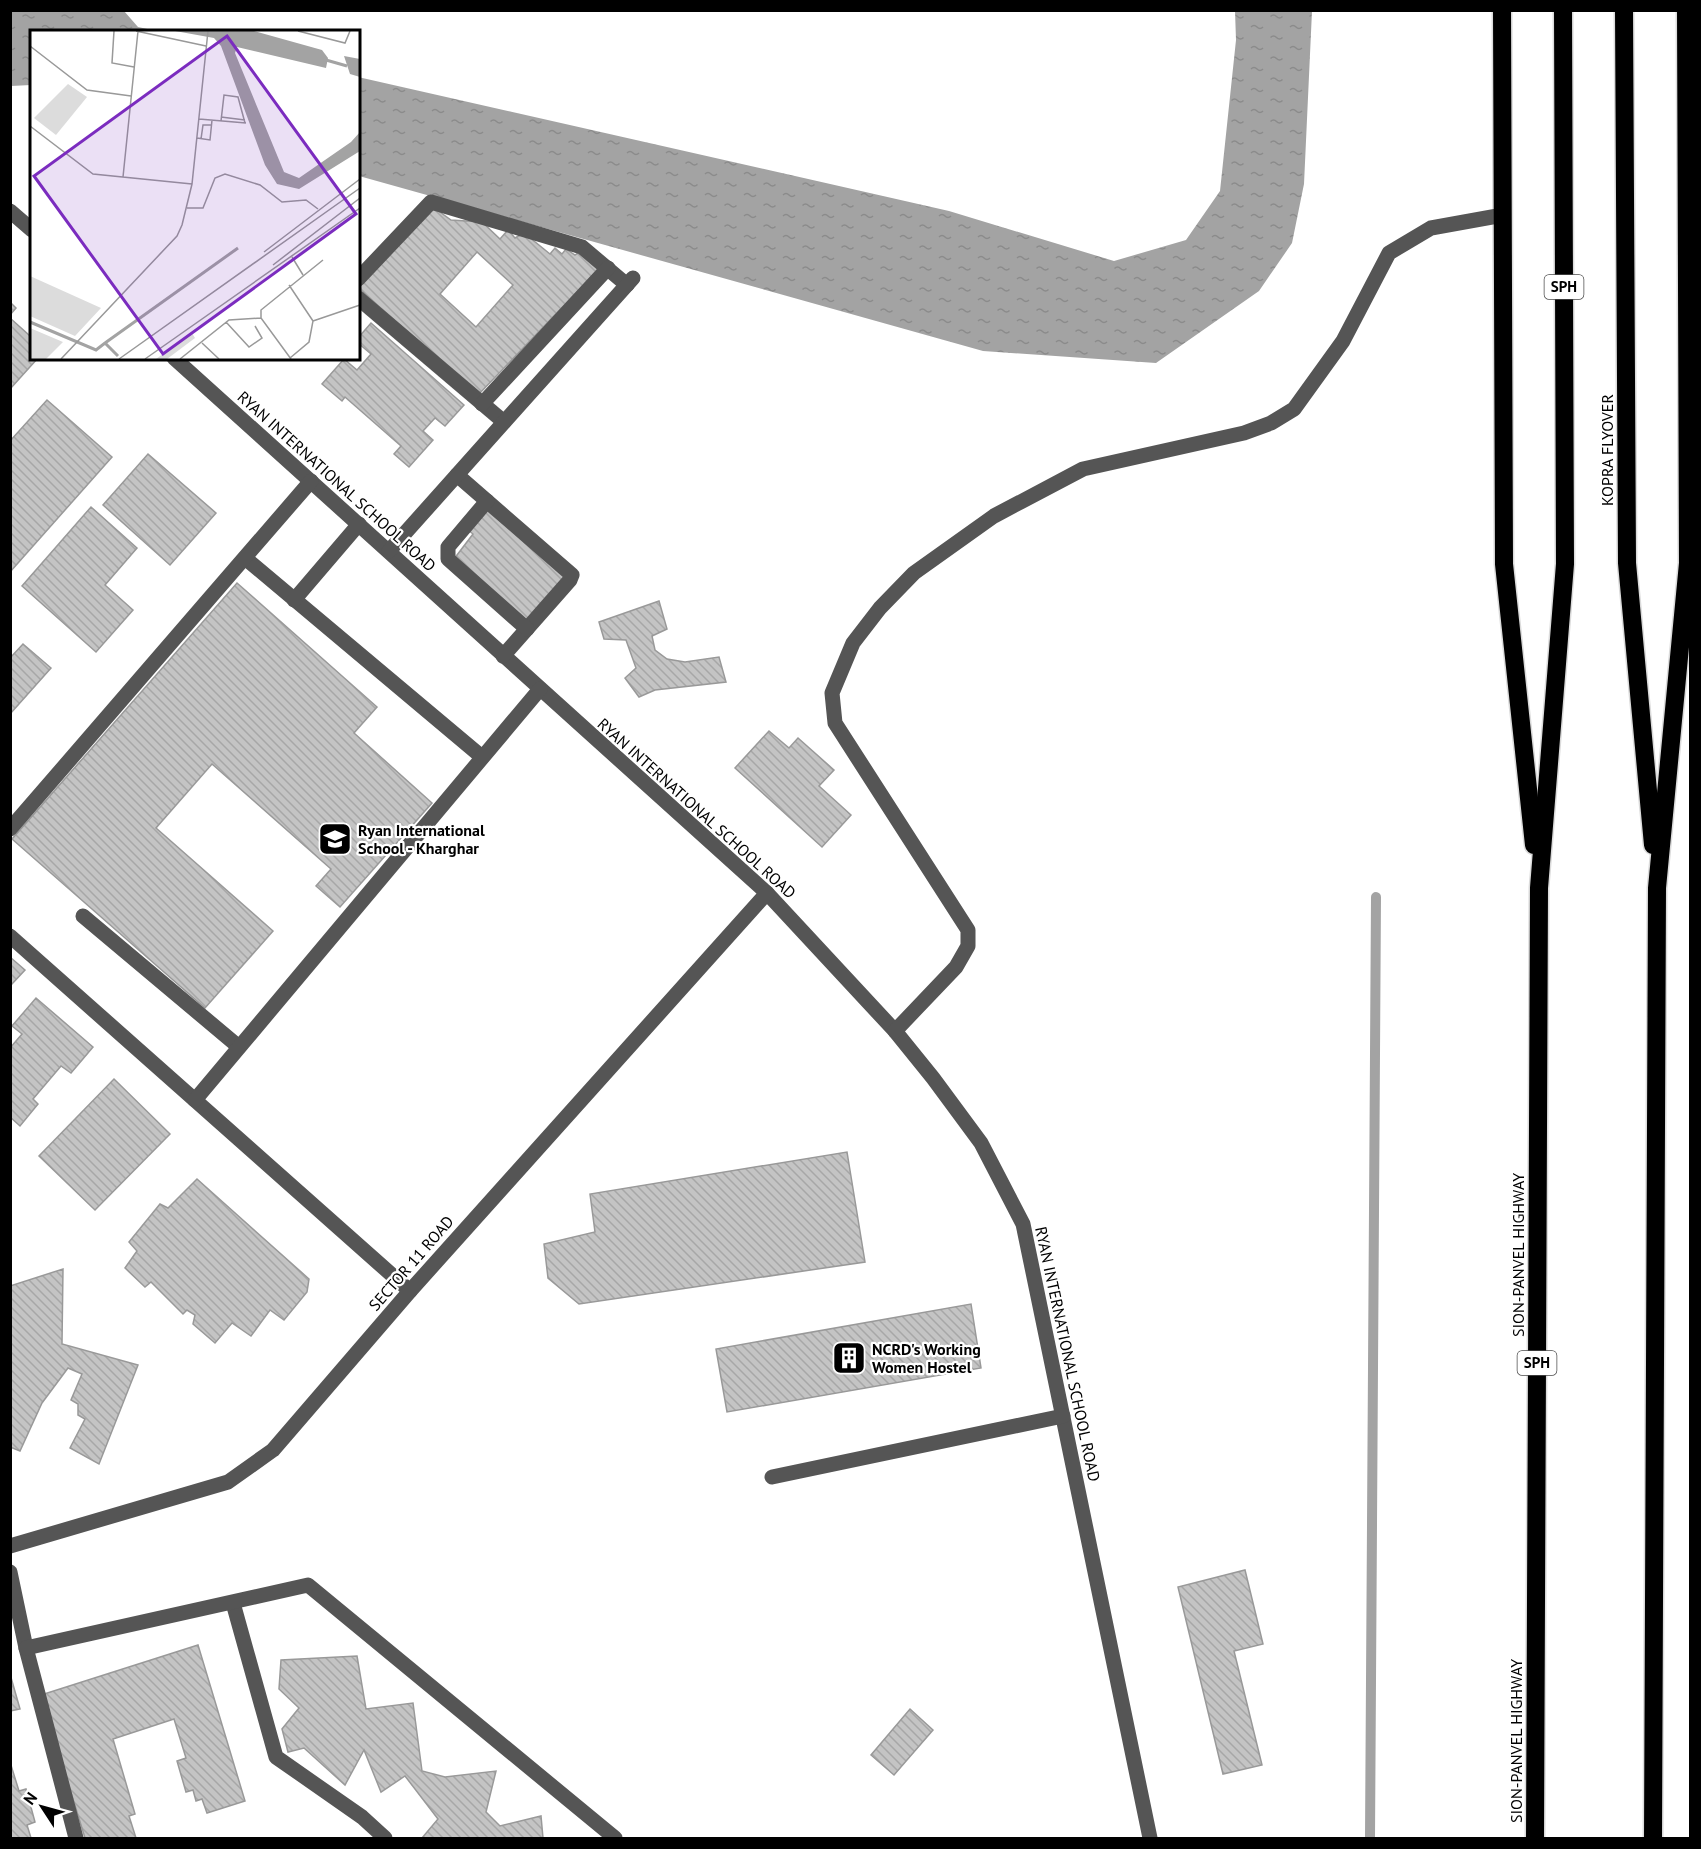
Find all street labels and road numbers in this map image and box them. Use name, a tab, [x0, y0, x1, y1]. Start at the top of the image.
road number: SPH	[1544, 275, 1584, 299]
street label: RYAN INTERNATIONAL SCHOOL ROAD	[234, 387, 440, 575]
street label: KOPRA FLYOVER	[1597, 394, 1617, 506]
street label: RYAN INTERNATIONAL SCHOOL ROAD	[594, 714, 800, 902]
street label: SION-PANVEL HIGHWAY	[1508, 1173, 1528, 1337]
street label: SECTOR 11 ROAD	[364, 1211, 458, 1315]
street label: RYAN INTERNATIONAL SCHOOL ROAD	[1031, 1225, 1105, 1483]
road number: SPH	[1518, 1351, 1556, 1375]
street label: SION-PANVEL HIGHWAY	[1506, 1659, 1526, 1823]

